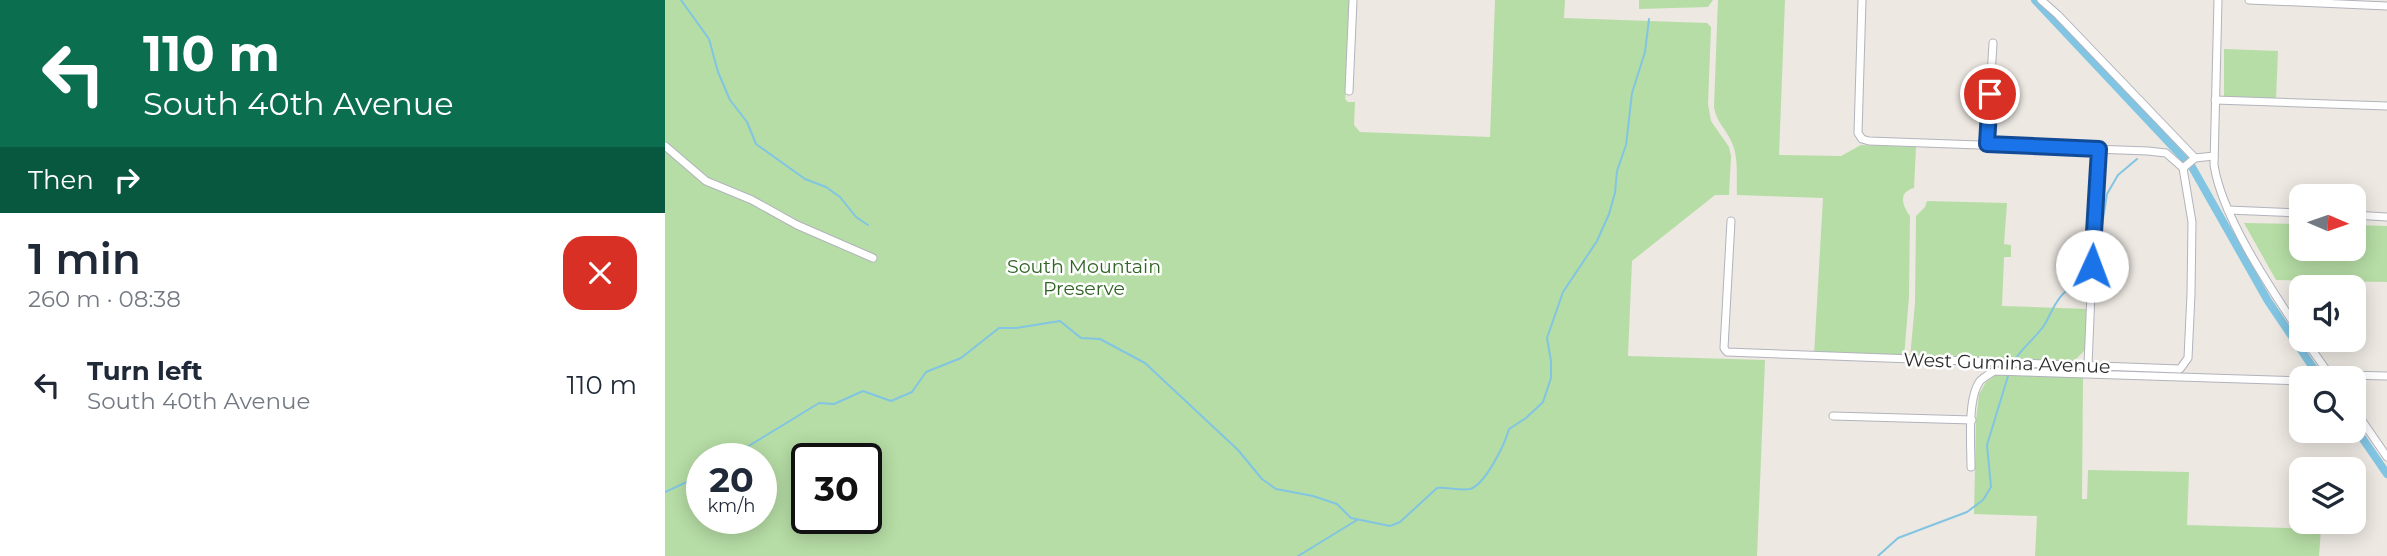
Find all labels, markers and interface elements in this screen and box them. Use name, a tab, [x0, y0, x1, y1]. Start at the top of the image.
text: 110 m	[143, 24, 280, 83]
icon: left	[28, 28, 119, 119]
pin	[1960, 64, 2020, 124]
icon: arrive	[1971, 75, 2009, 113]
text: South 40th Avenue	[143, 84, 454, 123]
icon: right	[108, 161, 146, 199]
text: Then	[28, 164, 94, 196]
north arrow	[2289, 184, 2366, 261]
map controls	[2289, 184, 2366, 534]
position arrow	[2055, 229, 2129, 303]
text: 1 min	[28, 233, 141, 285]
button: close	[563, 236, 637, 310]
park label: South Mountain Preserve	[1007, 255, 1161, 300]
button: sound	[2289, 275, 2366, 352]
text: 260 m · 08:38	[28, 285, 181, 313]
street label: West Gumina Avenue	[1903, 348, 2111, 378]
text: Turn left	[87, 355, 203, 387]
icon: left	[28, 366, 66, 404]
button: search	[2289, 366, 2366, 443]
text: 110 m	[567, 369, 637, 401]
text: South 40th Avenue	[87, 387, 310, 415]
speed limit sign: 30	[791, 443, 882, 534]
button: layers	[2289, 457, 2366, 534]
text: 20	[709, 458, 754, 501]
text: km/h	[707, 495, 756, 517]

